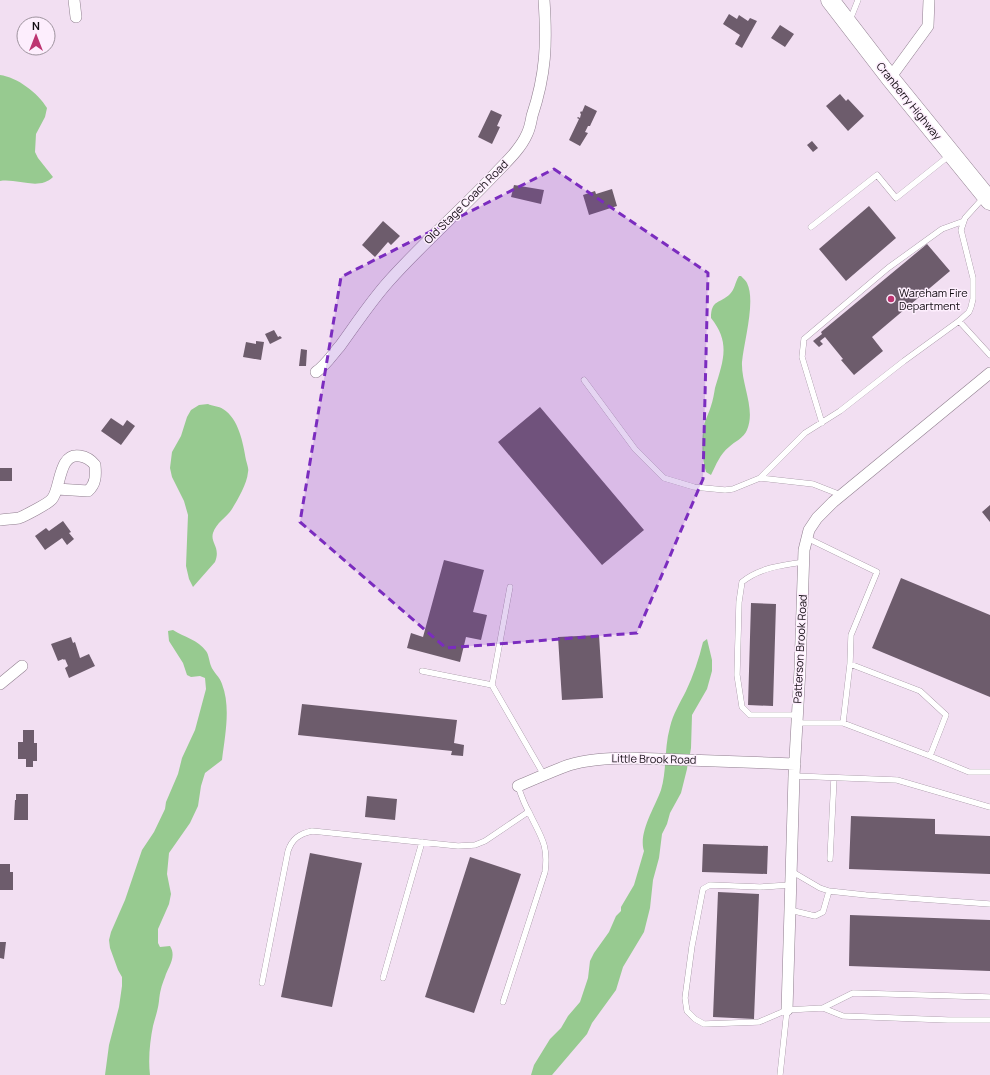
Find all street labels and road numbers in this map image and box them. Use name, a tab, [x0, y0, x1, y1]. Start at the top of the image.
street label: Cranberry Highway	[873, 59, 946, 143]
street label: Old Stage Coach Road	[420, 156, 511, 247]
street label: Patterson Brook Road	[789, 594, 810, 704]
street label: Little Brook Road	[611, 750, 697, 767]

